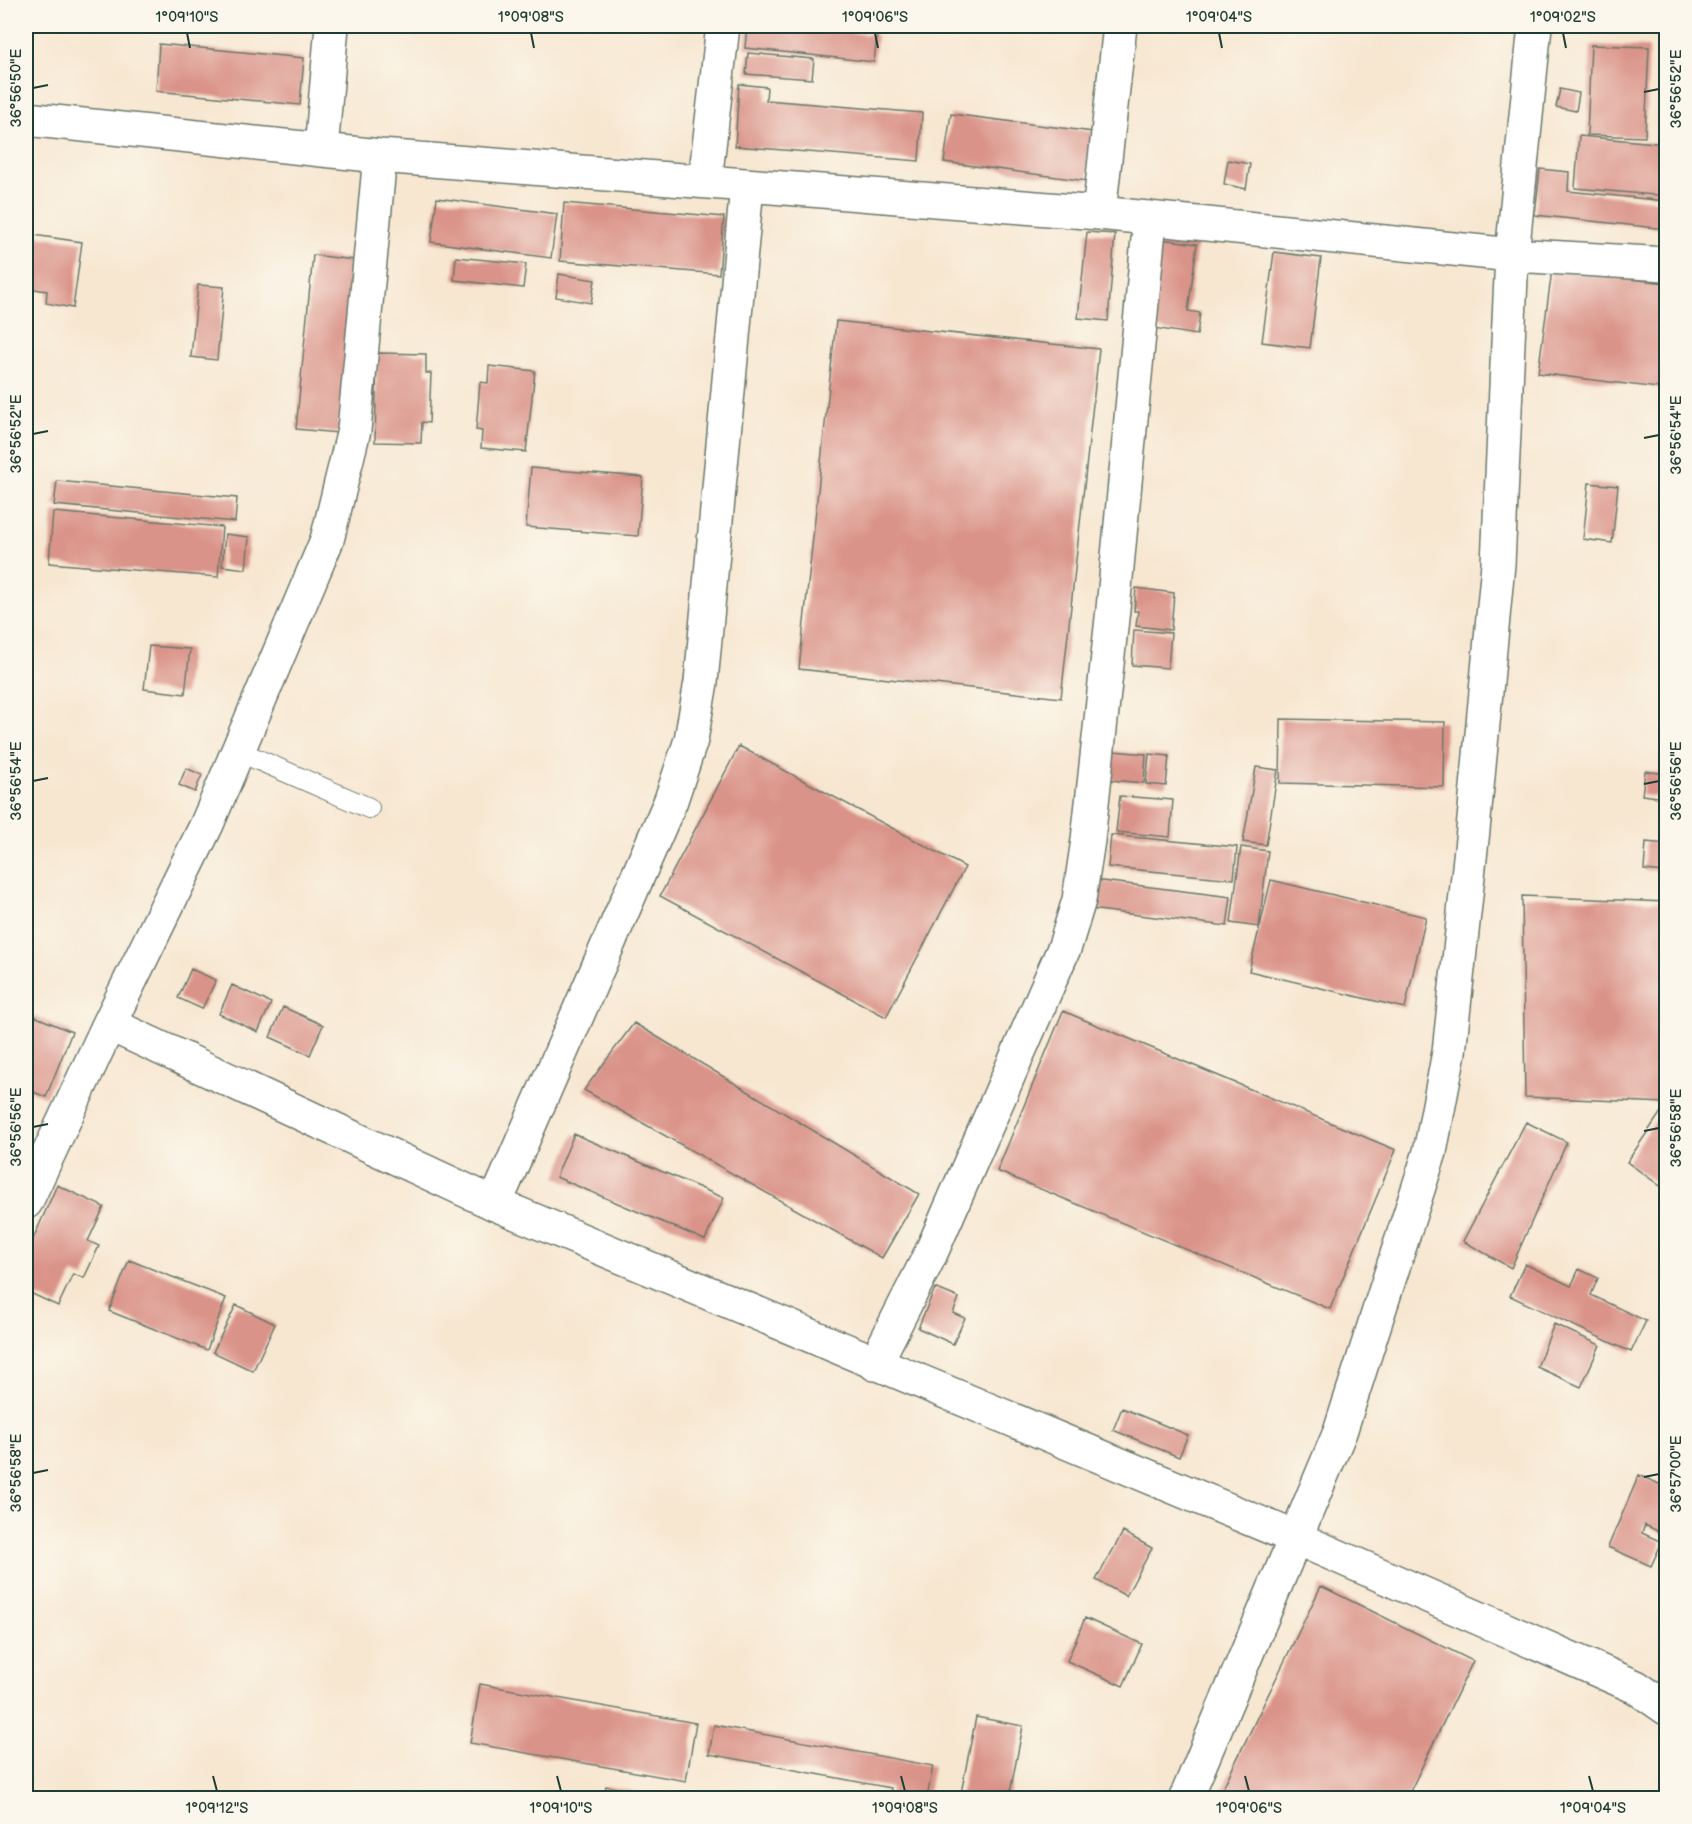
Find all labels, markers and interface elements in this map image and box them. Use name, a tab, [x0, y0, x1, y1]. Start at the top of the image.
text: 1°09'10"S	[156, 8, 218, 27]
text: 1°09'08"S	[498, 8, 564, 27]
text: 1°09'06"S	[842, 8, 908, 27]
text: 1°09'04"S	[1186, 8, 1252, 27]
text: 1°09'02"S	[1530, 8, 1596, 27]
text: 36°56'50"E	[7, 48, 26, 128]
text: 36°56'52"E	[1667, 49, 1686, 129]
text: 36°56'52"E	[7, 394, 26, 474]
text: 36°56'54"E	[1667, 395, 1686, 475]
text: 36°56'54"E	[7, 741, 26, 821]
text: 36°56'56"E	[1667, 741, 1686, 821]
text: 36°56'56"E	[7, 1087, 26, 1167]
text: 36°56'58"E	[1667, 1088, 1686, 1167]
text: 36°56'58"E	[7, 1433, 26, 1512]
text: 36°57'00"E	[1667, 1435, 1686, 1513]
text: 1°09'12"S	[186, 1799, 248, 1818]
text: 1°09'10"S	[530, 1799, 592, 1818]
text: 1°09'08"S	[872, 1799, 938, 1818]
text: 1°09'06"S	[1216, 1799, 1282, 1818]
text: 1°09'04"S	[1560, 1799, 1626, 1818]

